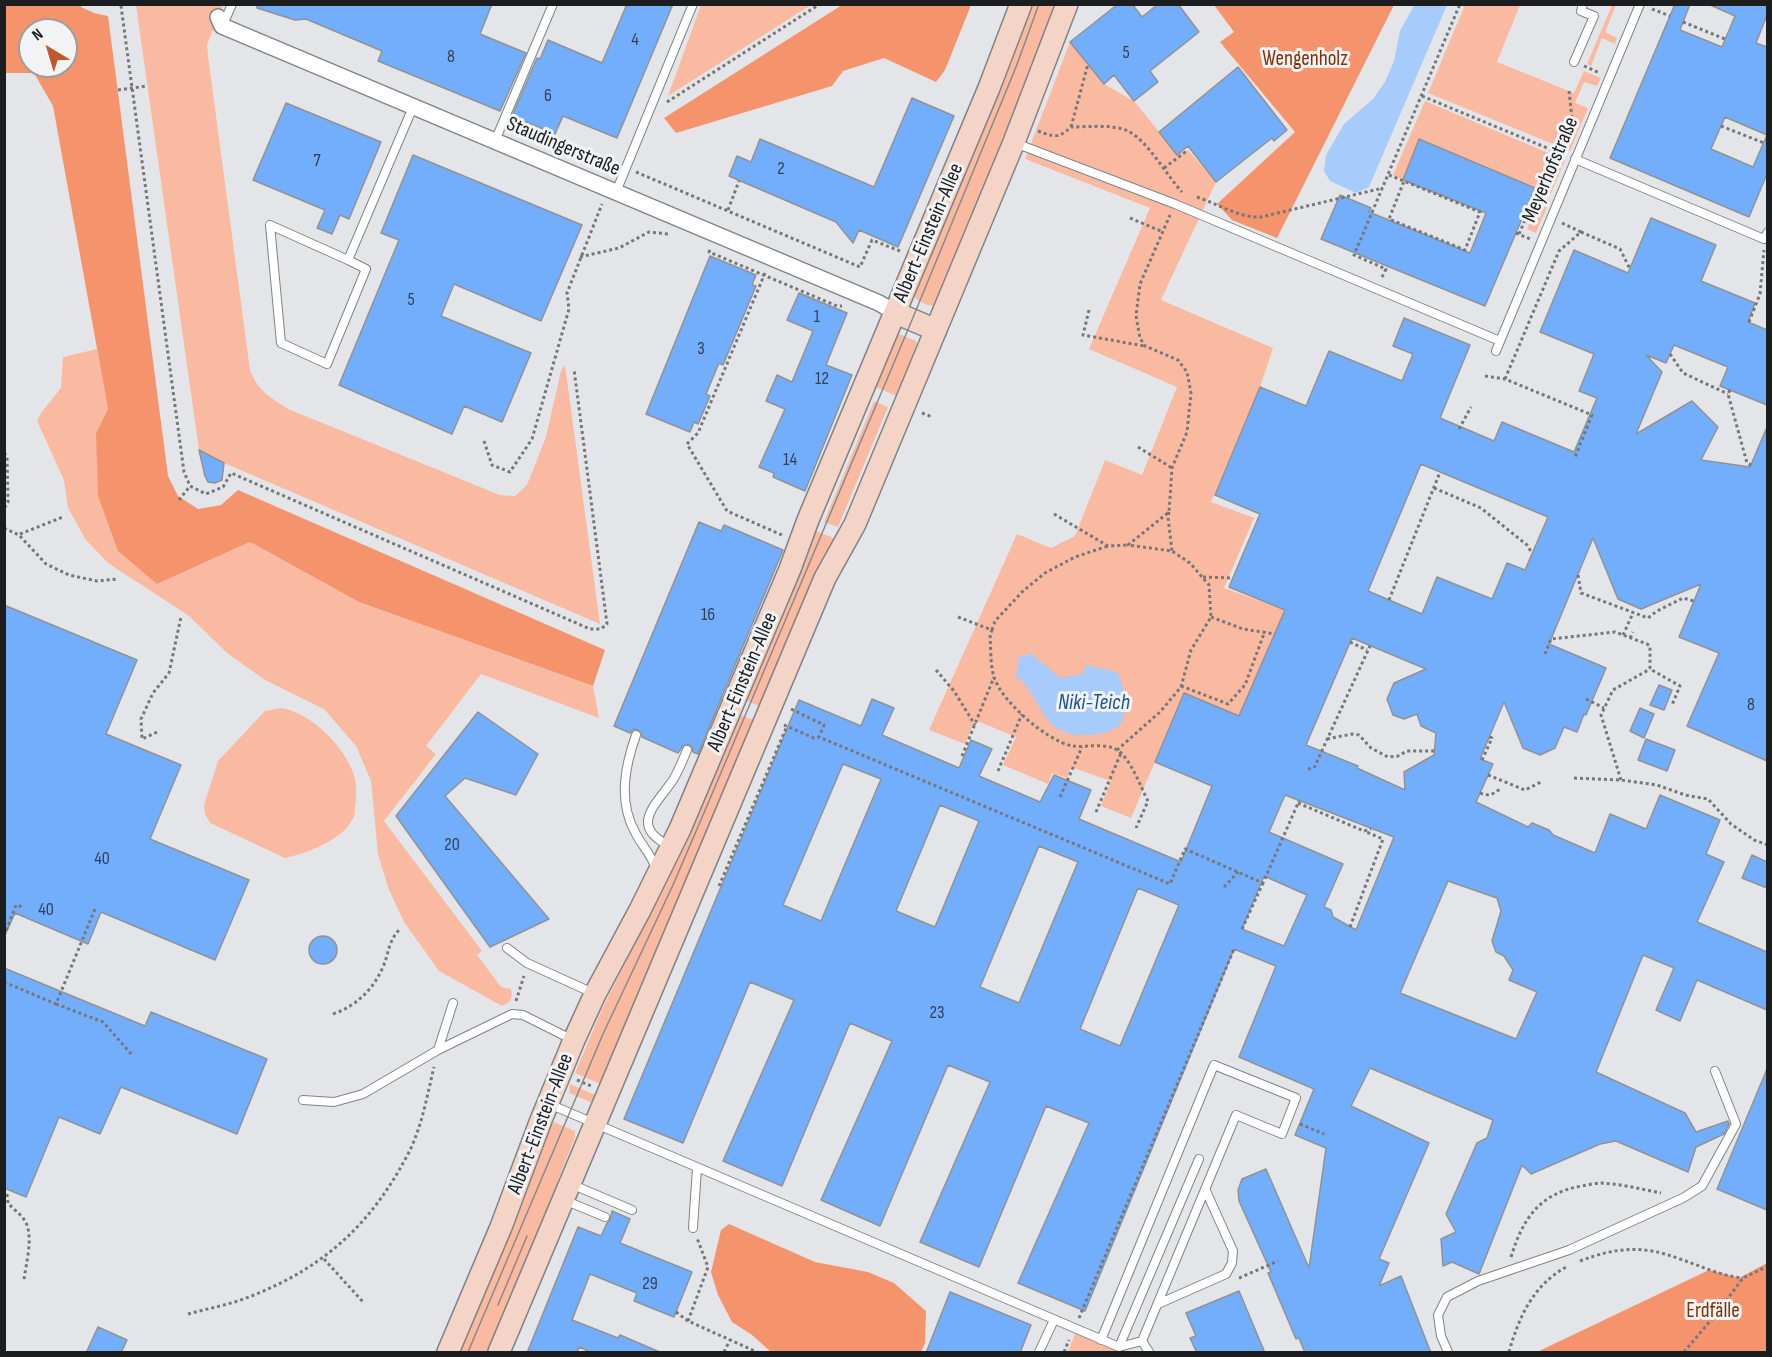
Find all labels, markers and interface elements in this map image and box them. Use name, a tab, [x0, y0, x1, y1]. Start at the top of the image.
north arrow	[18, 18, 78, 78]
text: N	[29, 25, 47, 45]
house number: 4	[631, 29, 639, 51]
house number: 5	[1122, 42, 1130, 64]
house number: 8	[447, 46, 455, 68]
park label: Wengenholz	[1262, 47, 1348, 73]
house number: 6	[544, 85, 552, 107]
street label: Staudingerstraße	[502, 112, 624, 182]
street label: Meyerhofstraße	[1518, 114, 1584, 226]
house number: 7	[313, 150, 321, 172]
house number: 2	[777, 158, 785, 180]
street label: Albert-Einstein-Allee	[888, 160, 970, 306]
house number: 5	[407, 289, 415, 311]
house number: 1	[814, 306, 820, 328]
house number: 3	[697, 338, 705, 360]
house number: 12	[815, 368, 829, 390]
house number: 14	[783, 449, 797, 471]
house number: 16	[701, 604, 715, 626]
street label: Albert-Einstein-Allee	[702, 609, 784, 755]
water label: Niki-Teich	[1058, 690, 1130, 716]
house number: 8	[1747, 694, 1755, 716]
house number: 20	[444, 834, 460, 856]
house number: 40	[94, 848, 110, 870]
house number: 40	[38, 899, 54, 921]
house number: 23	[930, 1002, 944, 1024]
street label: Albert-Einstein-Allee	[503, 1050, 579, 1198]
house number: 29	[642, 1273, 658, 1295]
park label: Erdfälle	[1686, 1299, 1740, 1325]

